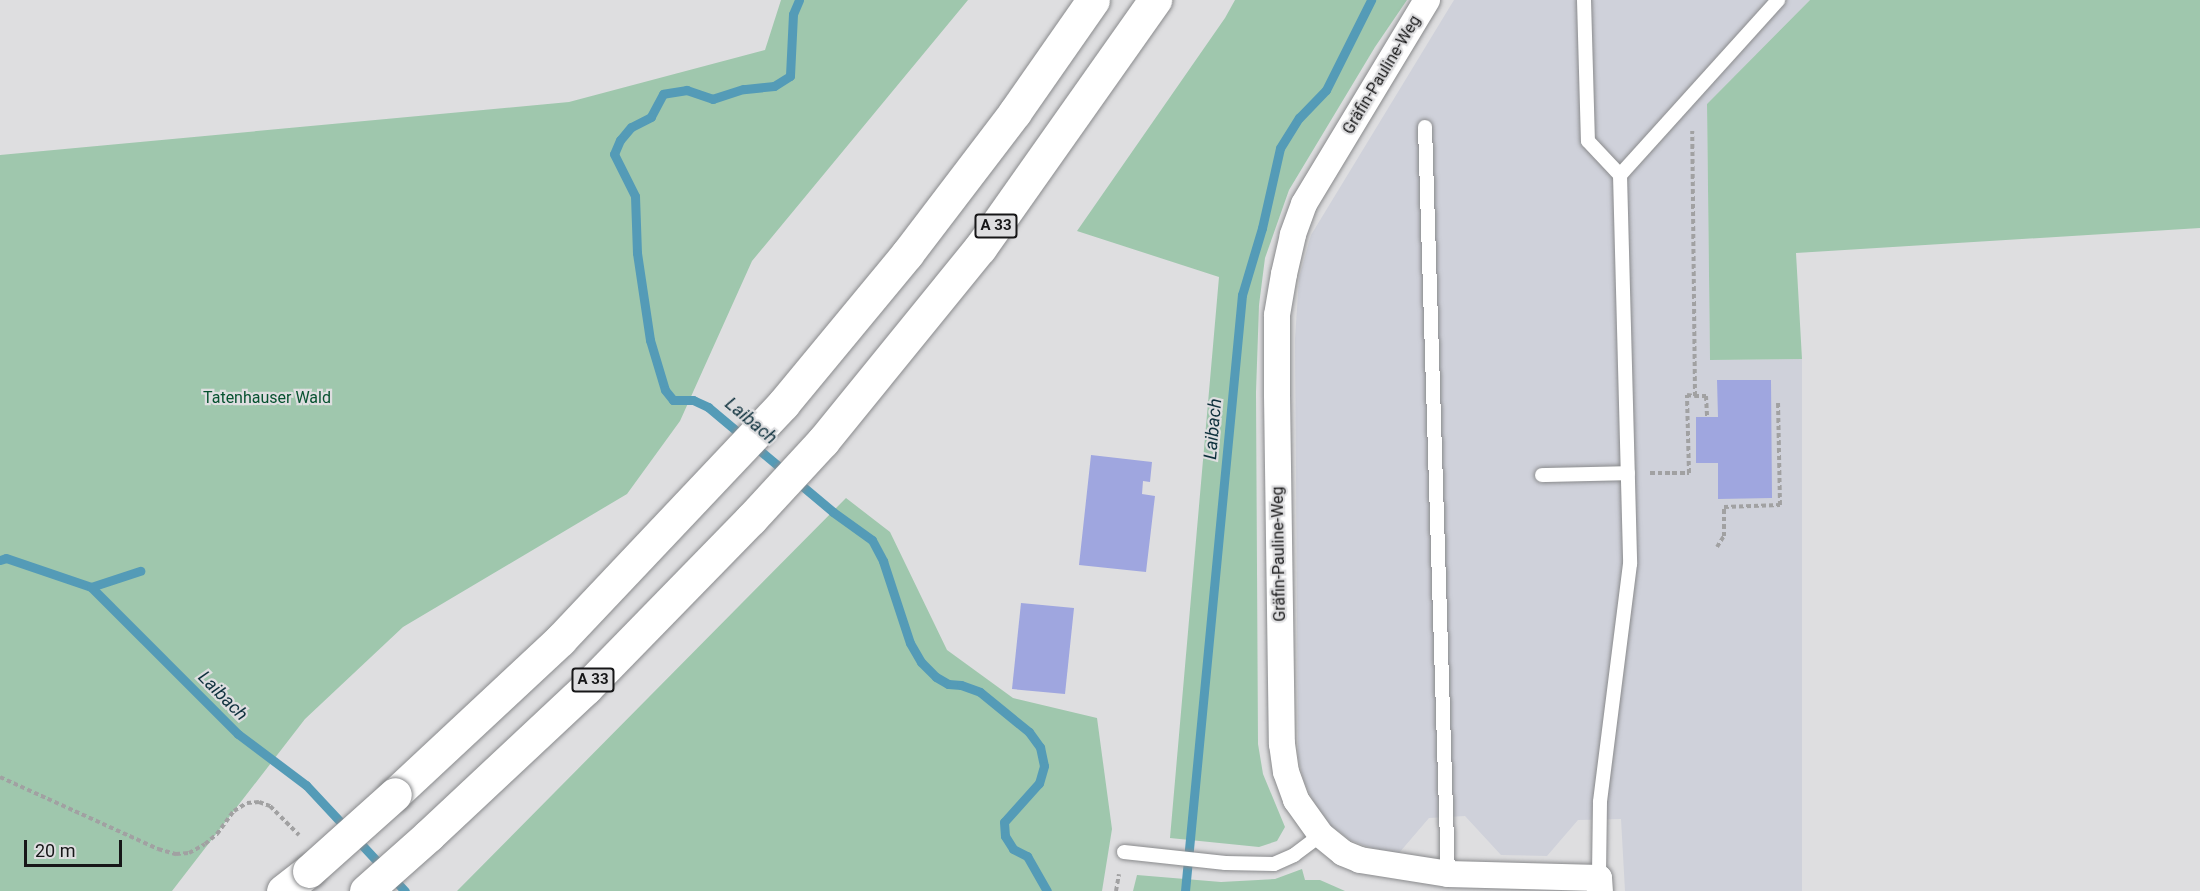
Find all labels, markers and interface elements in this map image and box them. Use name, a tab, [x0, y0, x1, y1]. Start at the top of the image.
street label: Gräfin-Pauline-Weg	[1339, 12, 1425, 138]
road number: A 33	[974, 214, 1018, 238]
park label: Tatenhauser Wald	[203, 388, 331, 408]
water label: Laibach	[721, 393, 781, 449]
water label: Laibach	[1200, 398, 1226, 460]
street label: Gräfin-Pauline-Weg	[1268, 486, 1290, 622]
water label: Laibach	[194, 667, 252, 725]
road number: A 33	[570, 668, 616, 692]
scale bar	[27, 828, 124, 866]
text: 20 m	[35, 840, 75, 861]

